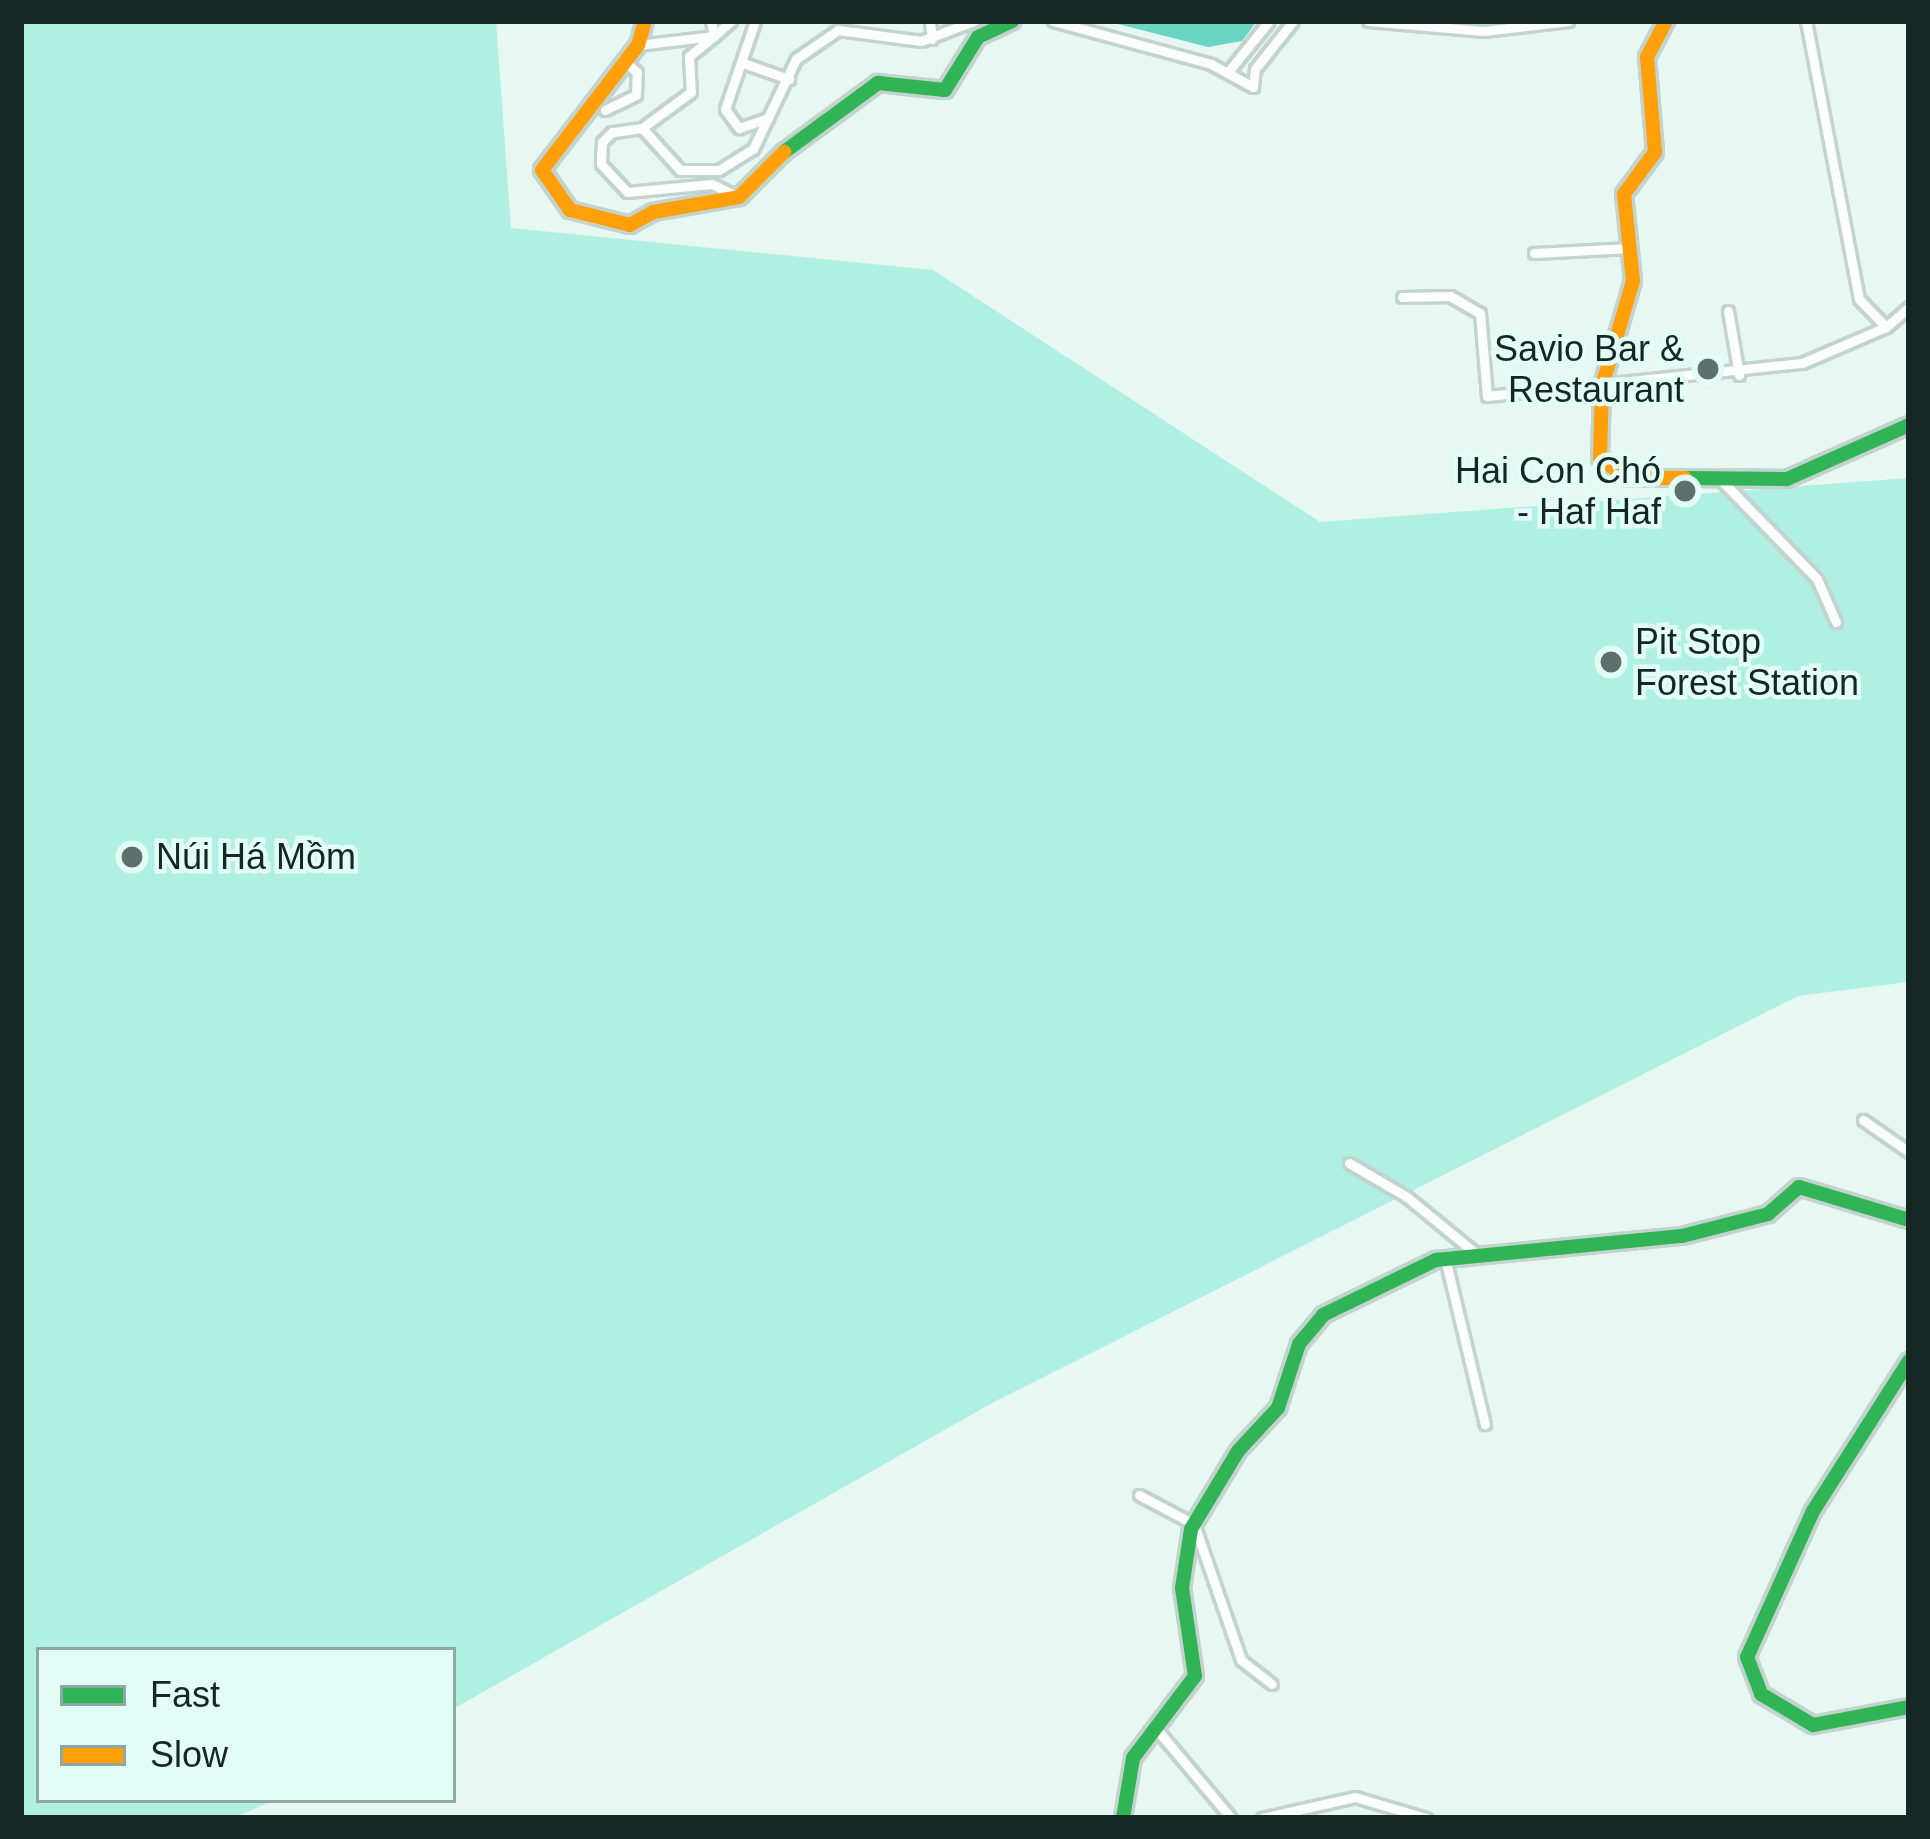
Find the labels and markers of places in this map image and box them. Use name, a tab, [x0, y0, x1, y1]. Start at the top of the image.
place label: Savio Bar & Restaurant	[1494, 326, 1684, 411]
marker: Savio Bar & Restaurant	[1695, 356, 1721, 382]
place label: Hai Con Chó - Haf Haf	[1455, 448, 1661, 533]
marker: Hai Con Chó - Haf Haf	[1672, 478, 1698, 504]
place label: Pit Stop Forest Station	[1635, 619, 1859, 704]
marker: Pit Stop Forest Station	[1598, 649, 1624, 675]
place label: Núi Há Mồm	[156, 835, 356, 879]
marker: Núi Há Mồm	[119, 844, 145, 870]

